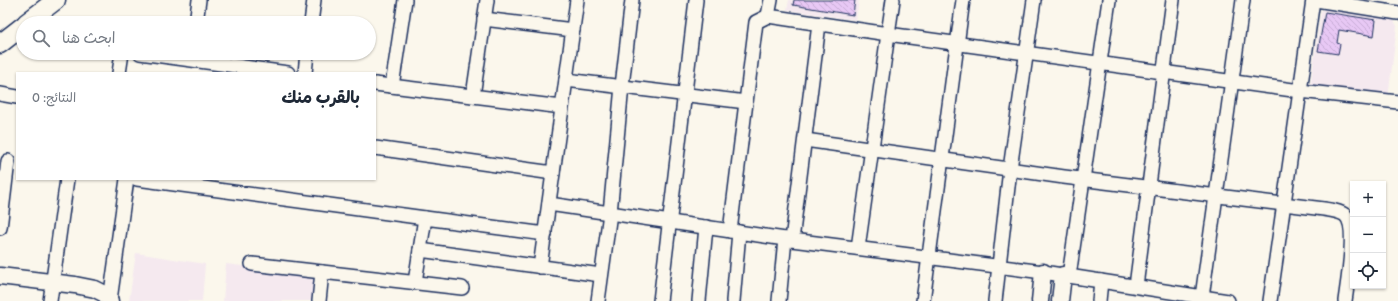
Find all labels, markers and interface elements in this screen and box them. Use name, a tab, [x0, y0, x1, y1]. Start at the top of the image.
search box	[16, 16, 376, 60]
icon: search	[30, 27, 52, 49]
text: ابحث هنا	[62, 29, 116, 47]
text: بالقرب منك	[282, 87, 360, 107]
text: النتائج: 0	[32, 90, 76, 105]
map controls	[1350, 181, 1386, 289]
button: +	[1350, 181, 1386, 217]
button: −	[1350, 217, 1386, 253]
button: locate	[1350, 253, 1386, 289]

